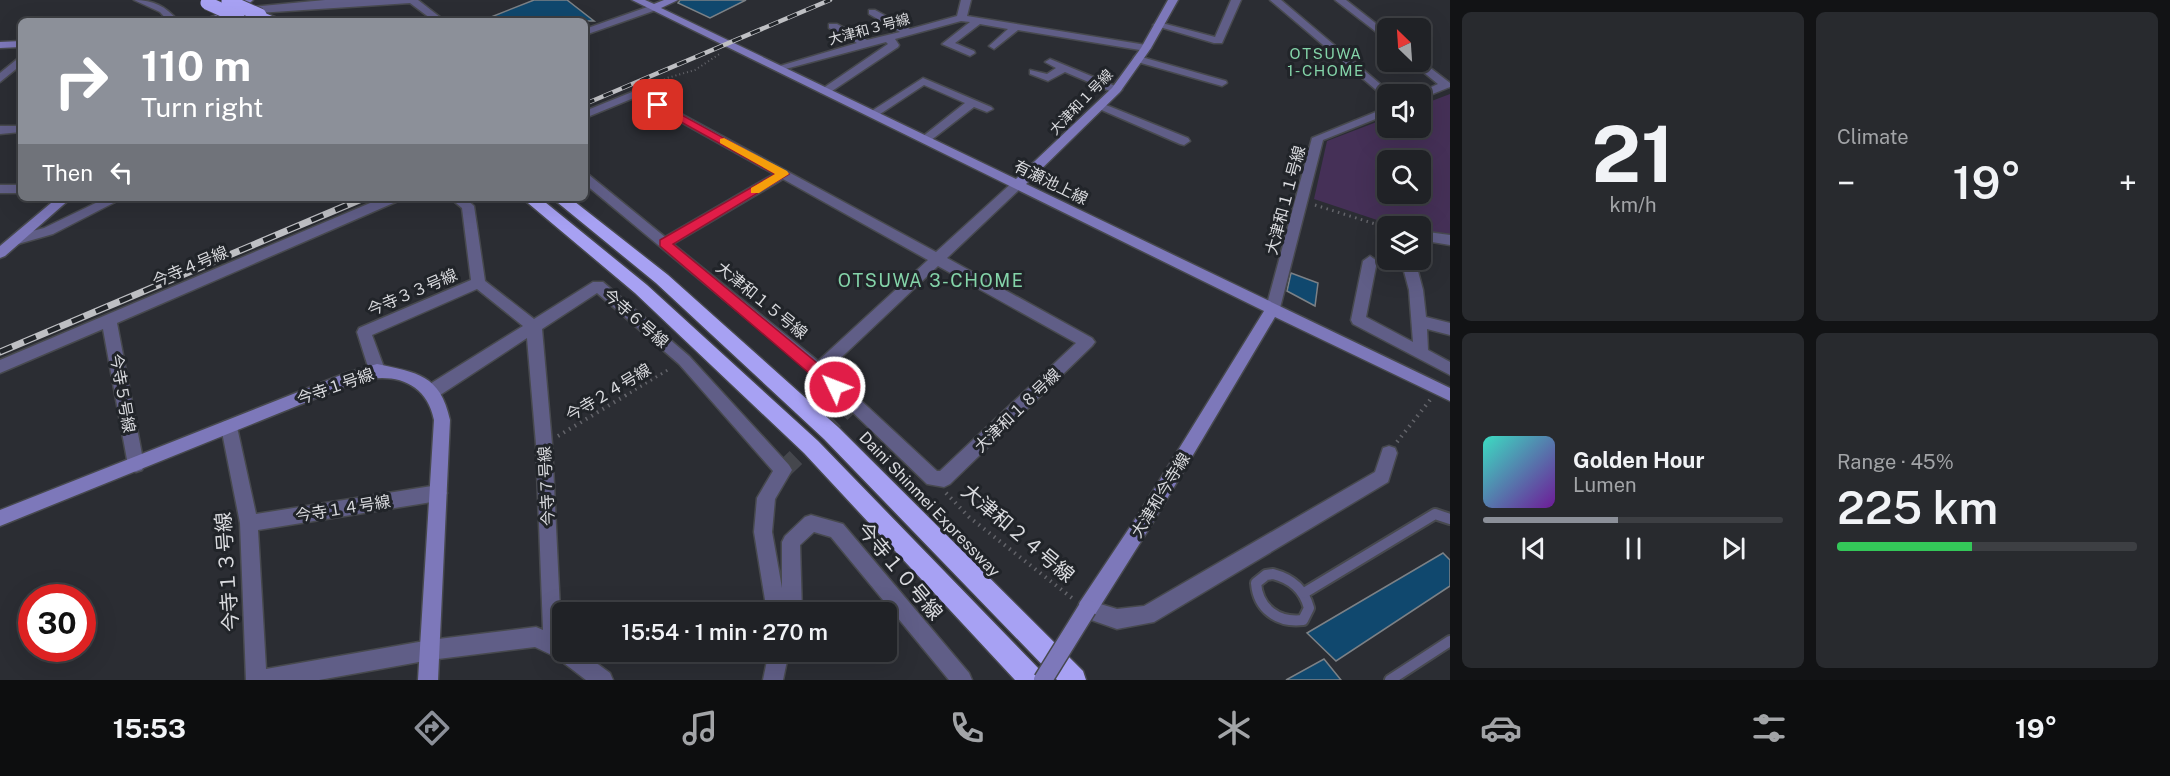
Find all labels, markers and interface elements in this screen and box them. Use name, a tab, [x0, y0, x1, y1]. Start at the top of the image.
street label: 大津和３号線	[826, 10, 912, 48]
north arrow	[1377, 18, 1431, 72]
map controls	[1377, 18, 1431, 270]
text: 110 m	[141, 41, 251, 90]
icon: right	[42, 42, 120, 120]
district label: OTSUWA 1-CHOME	[1287, 45, 1365, 79]
street label: 大津和１号線	[1046, 66, 1116, 138]
pin	[632, 79, 683, 130]
button: sound	[1377, 84, 1431, 138]
icon: arrive	[641, 88, 674, 121]
text: Turn right	[141, 91, 264, 123]
text: 21	[1592, 108, 1674, 200]
text: Climate	[1837, 125, 1909, 149]
street label: 大津和１１号線	[1262, 144, 1309, 257]
button: search	[1377, 150, 1431, 204]
icon: left	[105, 156, 138, 189]
street label: 有瀬池上線	[1011, 156, 1091, 209]
text: 19°	[1953, 156, 2021, 209]
text: Then	[42, 160, 93, 186]
text: −	[1837, 164, 1855, 202]
text: +	[2119, 164, 2137, 202]
text: km/h	[1609, 193, 1657, 217]
button: layers	[1377, 216, 1431, 270]
street label: 今寺４号線	[150, 242, 231, 291]
street label: 大津和１５号線	[712, 258, 811, 343]
street label: 今寺３３号線	[364, 265, 460, 320]
district label: OTSUWA 3-CHOME	[838, 270, 1024, 291]
street label: 今寺６号線	[599, 285, 672, 352]
street label: 今寺５号線	[106, 352, 139, 434]
position arrow	[803, 355, 867, 419]
street label: 今寺２４号線	[562, 360, 654, 425]
street label: 今寺１号線	[294, 364, 376, 408]
street label: 大津和１８号線	[970, 365, 1064, 456]
street label: Daini Shinmei Expressway	[855, 428, 1004, 581]
street label: 今寺７号線	[535, 446, 558, 526]
text: Golden Hour	[1573, 447, 1704, 473]
street label: 大津和今寺線	[1127, 450, 1194, 541]
text: Range · 45%	[1837, 450, 1954, 474]
text: Lumen	[1573, 473, 1637, 497]
street label: 大津和２４号線	[957, 479, 1079, 587]
text: 225 km	[1837, 481, 1998, 534]
street label: 今寺１４号線	[294, 492, 392, 525]
street label: 今寺１３号線	[211, 511, 243, 633]
street label: 今寺１０号線	[852, 517, 948, 625]
icon: previous	[1517, 532, 1550, 565]
icon: pause	[1617, 532, 1650, 565]
icon: next	[1717, 532, 1750, 565]
speed limit sign: 30	[18, 584, 96, 662]
text: 15:54 · 1 min · 270 m	[621, 619, 828, 645]
icon: directions	[411, 707, 453, 749]
icon: music	[679, 707, 721, 749]
icon: phone	[946, 707, 988, 749]
icon: climate	[1213, 707, 1255, 749]
icon: car	[1480, 707, 1522, 749]
icon: filters	[1748, 707, 1790, 749]
text: 15:53	[113, 712, 186, 744]
text: 19°	[2015, 712, 2057, 744]

